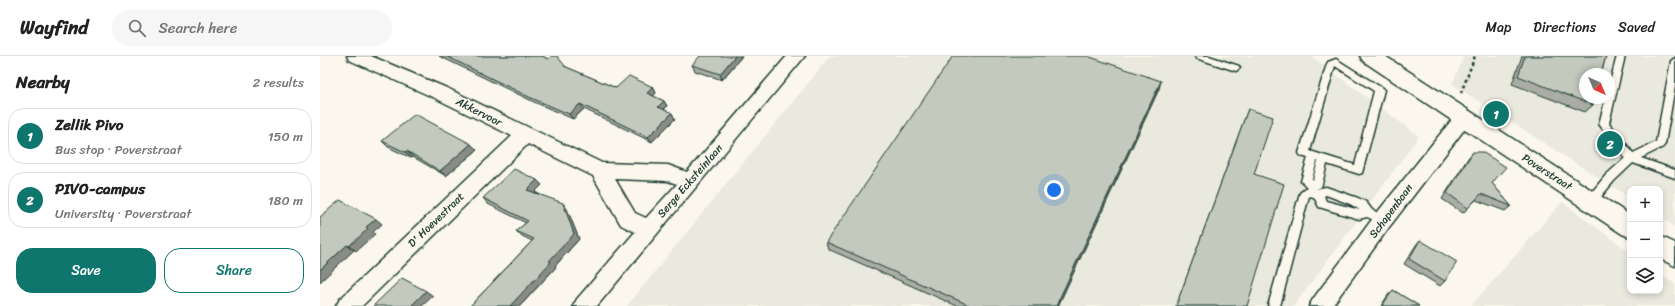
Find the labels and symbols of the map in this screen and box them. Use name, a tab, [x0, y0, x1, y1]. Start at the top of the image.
north arrow	[1579, 68, 1615, 104]
street label: Akkervoor	[452, 92, 507, 132]
pin: 1	[1483, 99, 1509, 129]
pin: 2	[1597, 129, 1623, 159]
street label: Serge Ecksteinlaan	[652, 140, 728, 222]
street label: Poverstraat	[1518, 149, 1576, 196]
your location	[1044, 180, 1064, 200]
street label: Schapenbaan	[1364, 180, 1418, 242]
street label: D' Hoevestraat	[403, 188, 469, 252]

